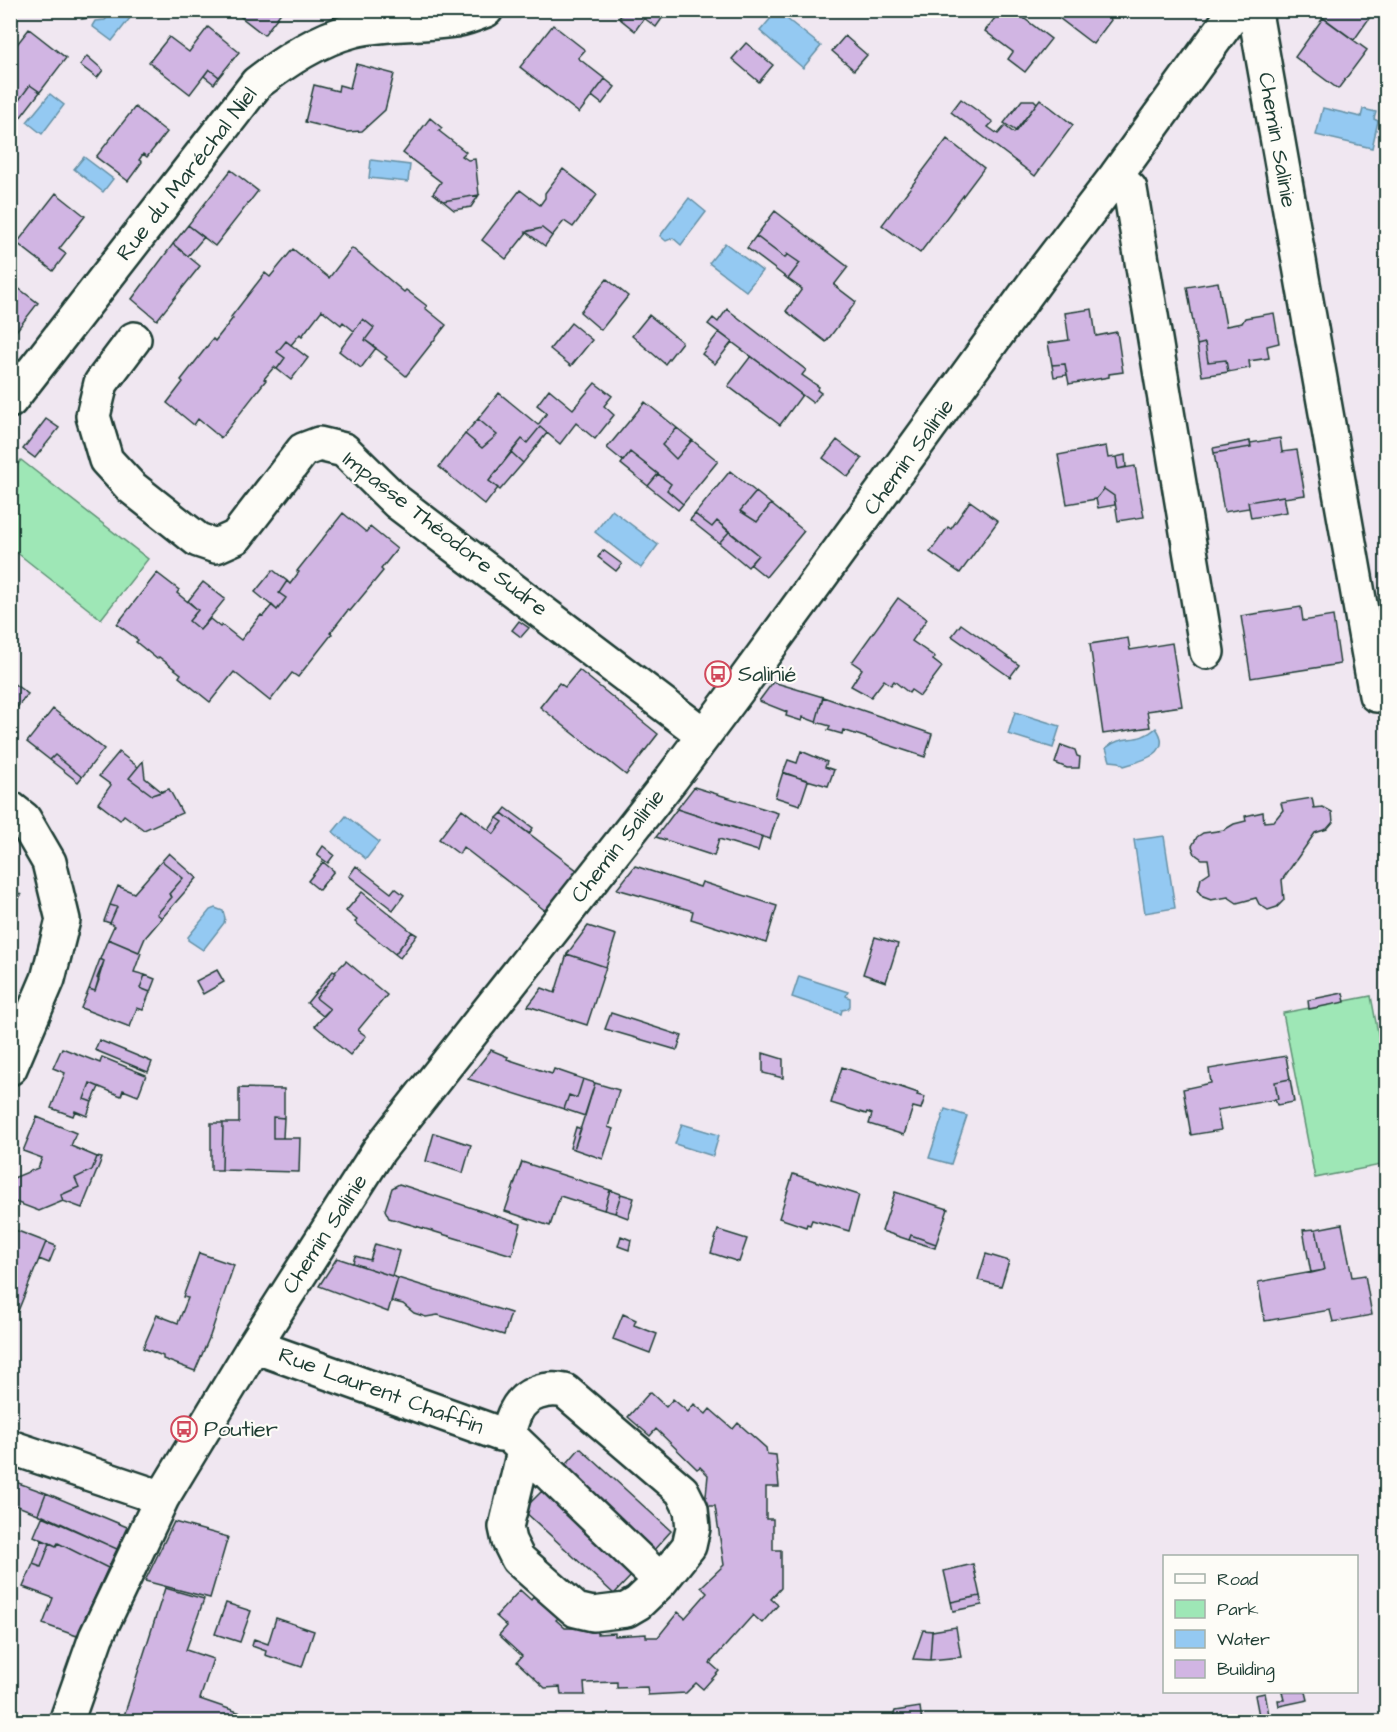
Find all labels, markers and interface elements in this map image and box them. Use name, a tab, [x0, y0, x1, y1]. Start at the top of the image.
street label: Chemin Salinie	[1250, 70, 1304, 210]
street label: Rue du Maréchal Niel	[109, 81, 265, 267]
street label: Chemin Salinie	[856, 392, 962, 522]
street label: Impasse Théodore Sudre	[336, 444, 554, 624]
bus stop icon: Salinié	[703, 659, 733, 689]
place label: Salinié	[738, 659, 796, 690]
street label: Chemin Salinie	[564, 782, 672, 910]
street label: Chemin Salinie	[275, 1168, 375, 1300]
street label: Rue Laurent Chaffin	[274, 1339, 488, 1443]
bus stop icon: Poutier	[169, 1414, 199, 1444]
place label: Poutier	[204, 1414, 278, 1445]
legend	[1163, 1555, 1358, 1693]
text: Road	[1217, 1567, 1258, 1592]
text: Park	[1217, 1597, 1259, 1622]
text: Water	[1217, 1627, 1270, 1652]
text: Building	[1217, 1657, 1275, 1683]

